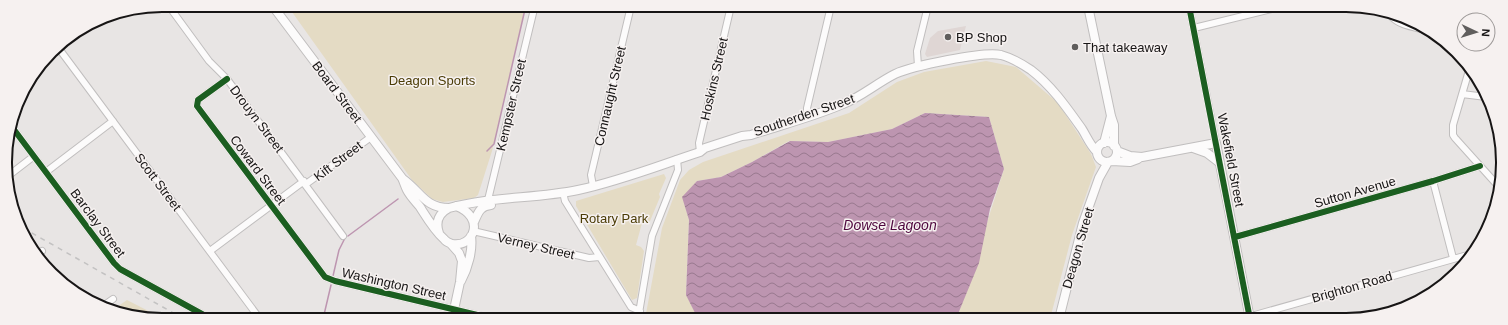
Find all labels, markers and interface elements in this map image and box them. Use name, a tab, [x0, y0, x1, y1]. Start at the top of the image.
north arrow	[1456, 12, 1496, 52]
text: N	[1480, 28, 1492, 37]
place label: BP Shop	[956, 30, 1007, 45]
marker: BP Shop	[943, 32, 953, 42]
street label: Hoskins Street	[697, 36, 731, 122]
place label: That takeaway	[1083, 40, 1168, 55]
marker: That takeaway	[1070, 42, 1080, 52]
street label: Connaught Street	[591, 44, 629, 147]
street label: Kempster Street	[493, 57, 529, 152]
street label: Board Street	[309, 58, 365, 126]
park label: Deagon Sports	[389, 73, 476, 88]
street label: Drouyn Street	[227, 82, 287, 156]
street label: Southerden Street	[752, 91, 857, 139]
street label: Wakefield Street	[1215, 112, 1247, 208]
street label: Coward Street	[227, 132, 289, 208]
street label: Kift Street	[311, 138, 366, 184]
street label: Scott Street	[132, 150, 185, 214]
street label: Sutton Avenue	[1312, 173, 1398, 211]
street label: Barclay Street	[67, 186, 129, 260]
street label: Deagon Street	[1059, 205, 1097, 290]
park label: Rotary Park	[580, 211, 649, 226]
water label: Dowse Lagoon	[843, 217, 937, 233]
street label: Verney Street	[496, 230, 576, 262]
street label: Washington Street	[340, 265, 448, 303]
street label: Brighton Road	[1310, 268, 1394, 306]

